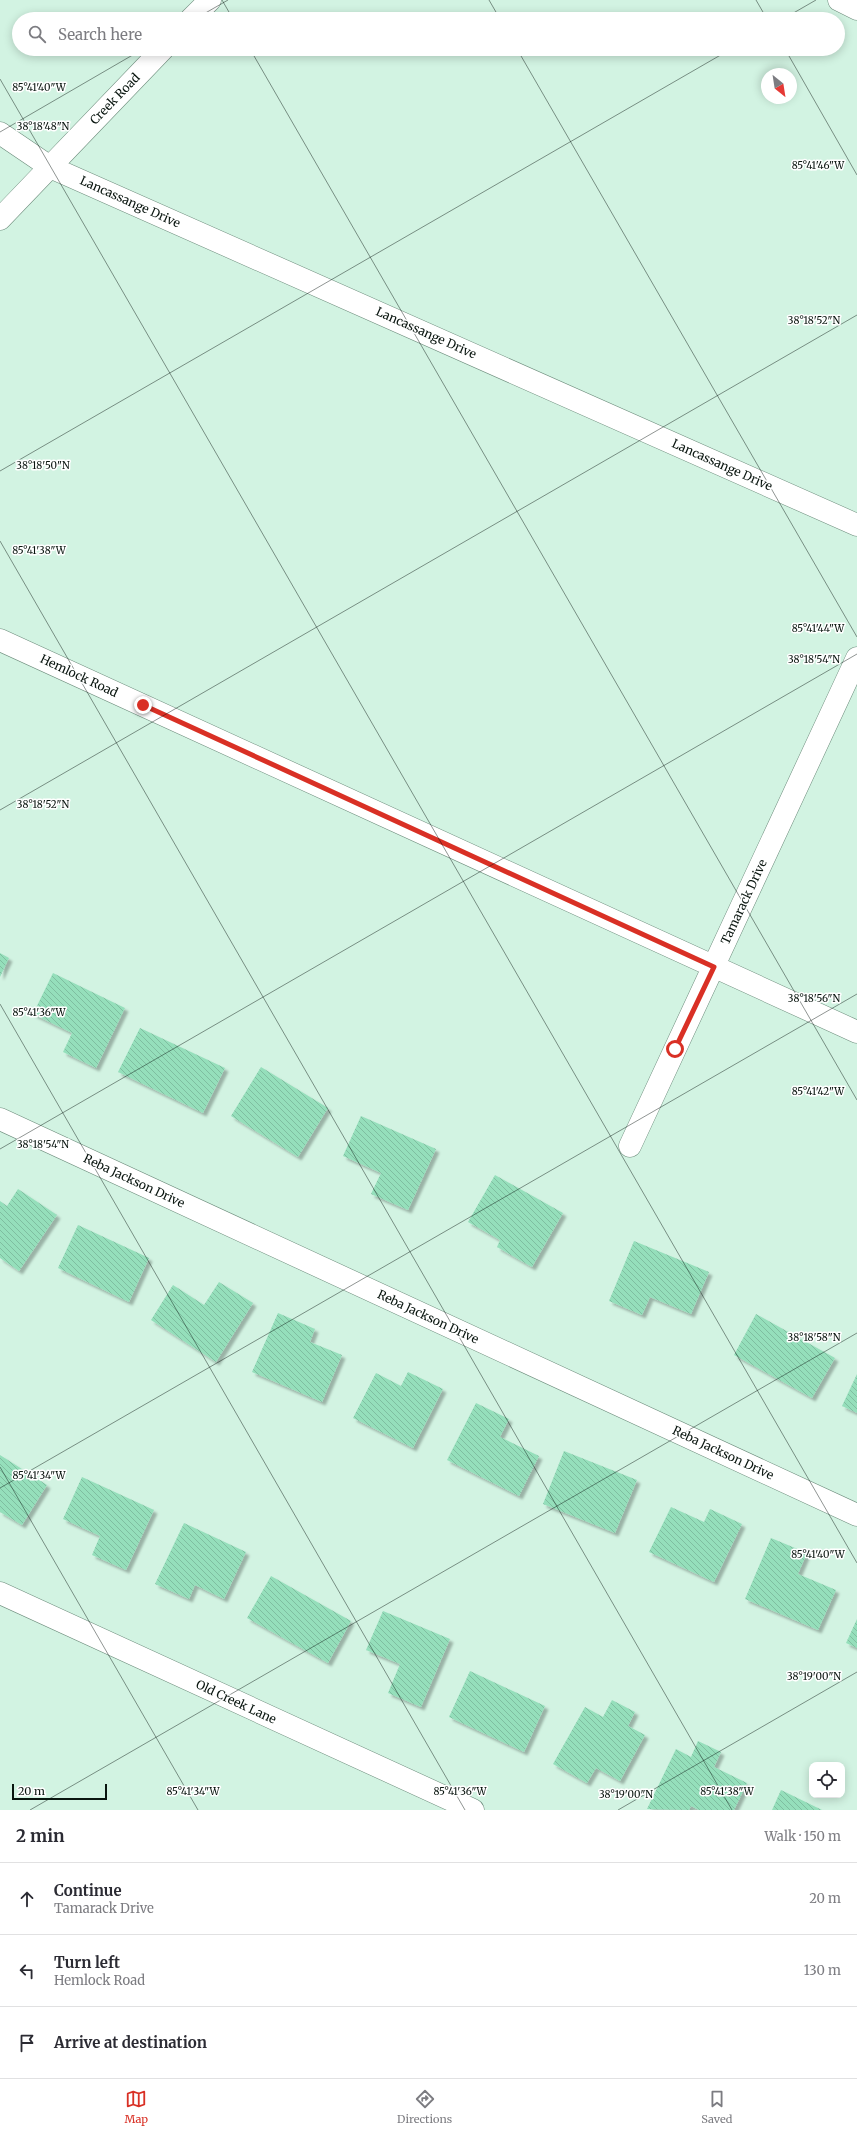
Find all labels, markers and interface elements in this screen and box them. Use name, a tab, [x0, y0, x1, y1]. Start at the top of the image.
search box	[12, 12, 845, 56]
icon: search	[26, 23, 48, 45]
text: Search here	[58, 25, 142, 44]
north arrow	[761, 68, 797, 104]
street label: Creek Road	[87, 70, 143, 127]
text: 85°41'40"W	[12, 81, 67, 94]
text: 38°18'48"N	[17, 120, 69, 133]
text: 85°41'46"W	[792, 159, 845, 172]
street label: Lancassange Drive	[78, 173, 183, 230]
street label: Lancassange Drive	[374, 304, 479, 361]
text: 38°18'52"N	[788, 314, 840, 327]
street label: Lancassange Drive	[670, 436, 775, 493]
text: 38°18'50"N	[16, 459, 70, 472]
text: 85°41'38"W	[12, 544, 67, 557]
text: 85°41'44"W	[792, 622, 845, 635]
street label: Hemlock Road	[38, 651, 121, 700]
text: 38°18'54"N	[788, 653, 840, 666]
route end	[134, 696, 152, 714]
text: 38°18'52"N	[17, 798, 69, 811]
street label: Tamarack Drive	[717, 857, 770, 947]
text: 38°18'56"N	[788, 992, 840, 1005]
text: 85°41'36"W	[12, 1006, 67, 1019]
route start	[666, 1040, 684, 1058]
text: 85°41'42"W	[792, 1085, 845, 1098]
text: 38°18'54"N	[17, 1138, 69, 1151]
street label: Reba Jackson Drive	[81, 1150, 187, 1211]
street label: Reba Jackson Drive	[375, 1286, 481, 1347]
text: 38°18'58"N	[788, 1331, 841, 1344]
street label: Reba Jackson Drive	[670, 1422, 776, 1483]
text: 85°41'34"W	[13, 1469, 66, 1482]
text: 85°41'40"W	[791, 1548, 846, 1561]
text: 38°19'00"N	[787, 1670, 841, 1683]
street label: Old Creek Lane	[194, 1676, 279, 1727]
map controls	[809, 1762, 845, 1798]
button: locate	[809, 1762, 845, 1798]
scale bar	[12, 1782, 107, 1801]
text: 20 m	[18, 1784, 45, 1798]
text: 85°41'34"W	[167, 1785, 220, 1798]
text: 85°41'36"W	[433, 1785, 488, 1798]
text: 85°41'38"W	[700, 1785, 755, 1798]
text: 38°19'00"N	[599, 1788, 653, 1801]
text: 2 min	[16, 1825, 64, 1847]
text: Walk · 150 m	[764, 1828, 841, 1845]
text: Continue	[54, 1881, 122, 1900]
icon: ahead	[16, 1888, 38, 1910]
text: 20 m	[809, 1890, 841, 1907]
text: Tamarack Drive	[54, 1900, 154, 1917]
text: Turn left	[54, 1953, 120, 1972]
icon: left	[16, 1960, 38, 1982]
text: 130 m	[804, 1962, 841, 1979]
text: Hemlock Road	[54, 1972, 145, 1989]
icon: arrive	[16, 2032, 38, 2054]
text: Arrive at destination	[54, 2033, 207, 2052]
tab: Map	[125, 2088, 148, 2126]
tab: Directions	[397, 2088, 452, 2126]
tab: Saved	[701, 2088, 732, 2126]

